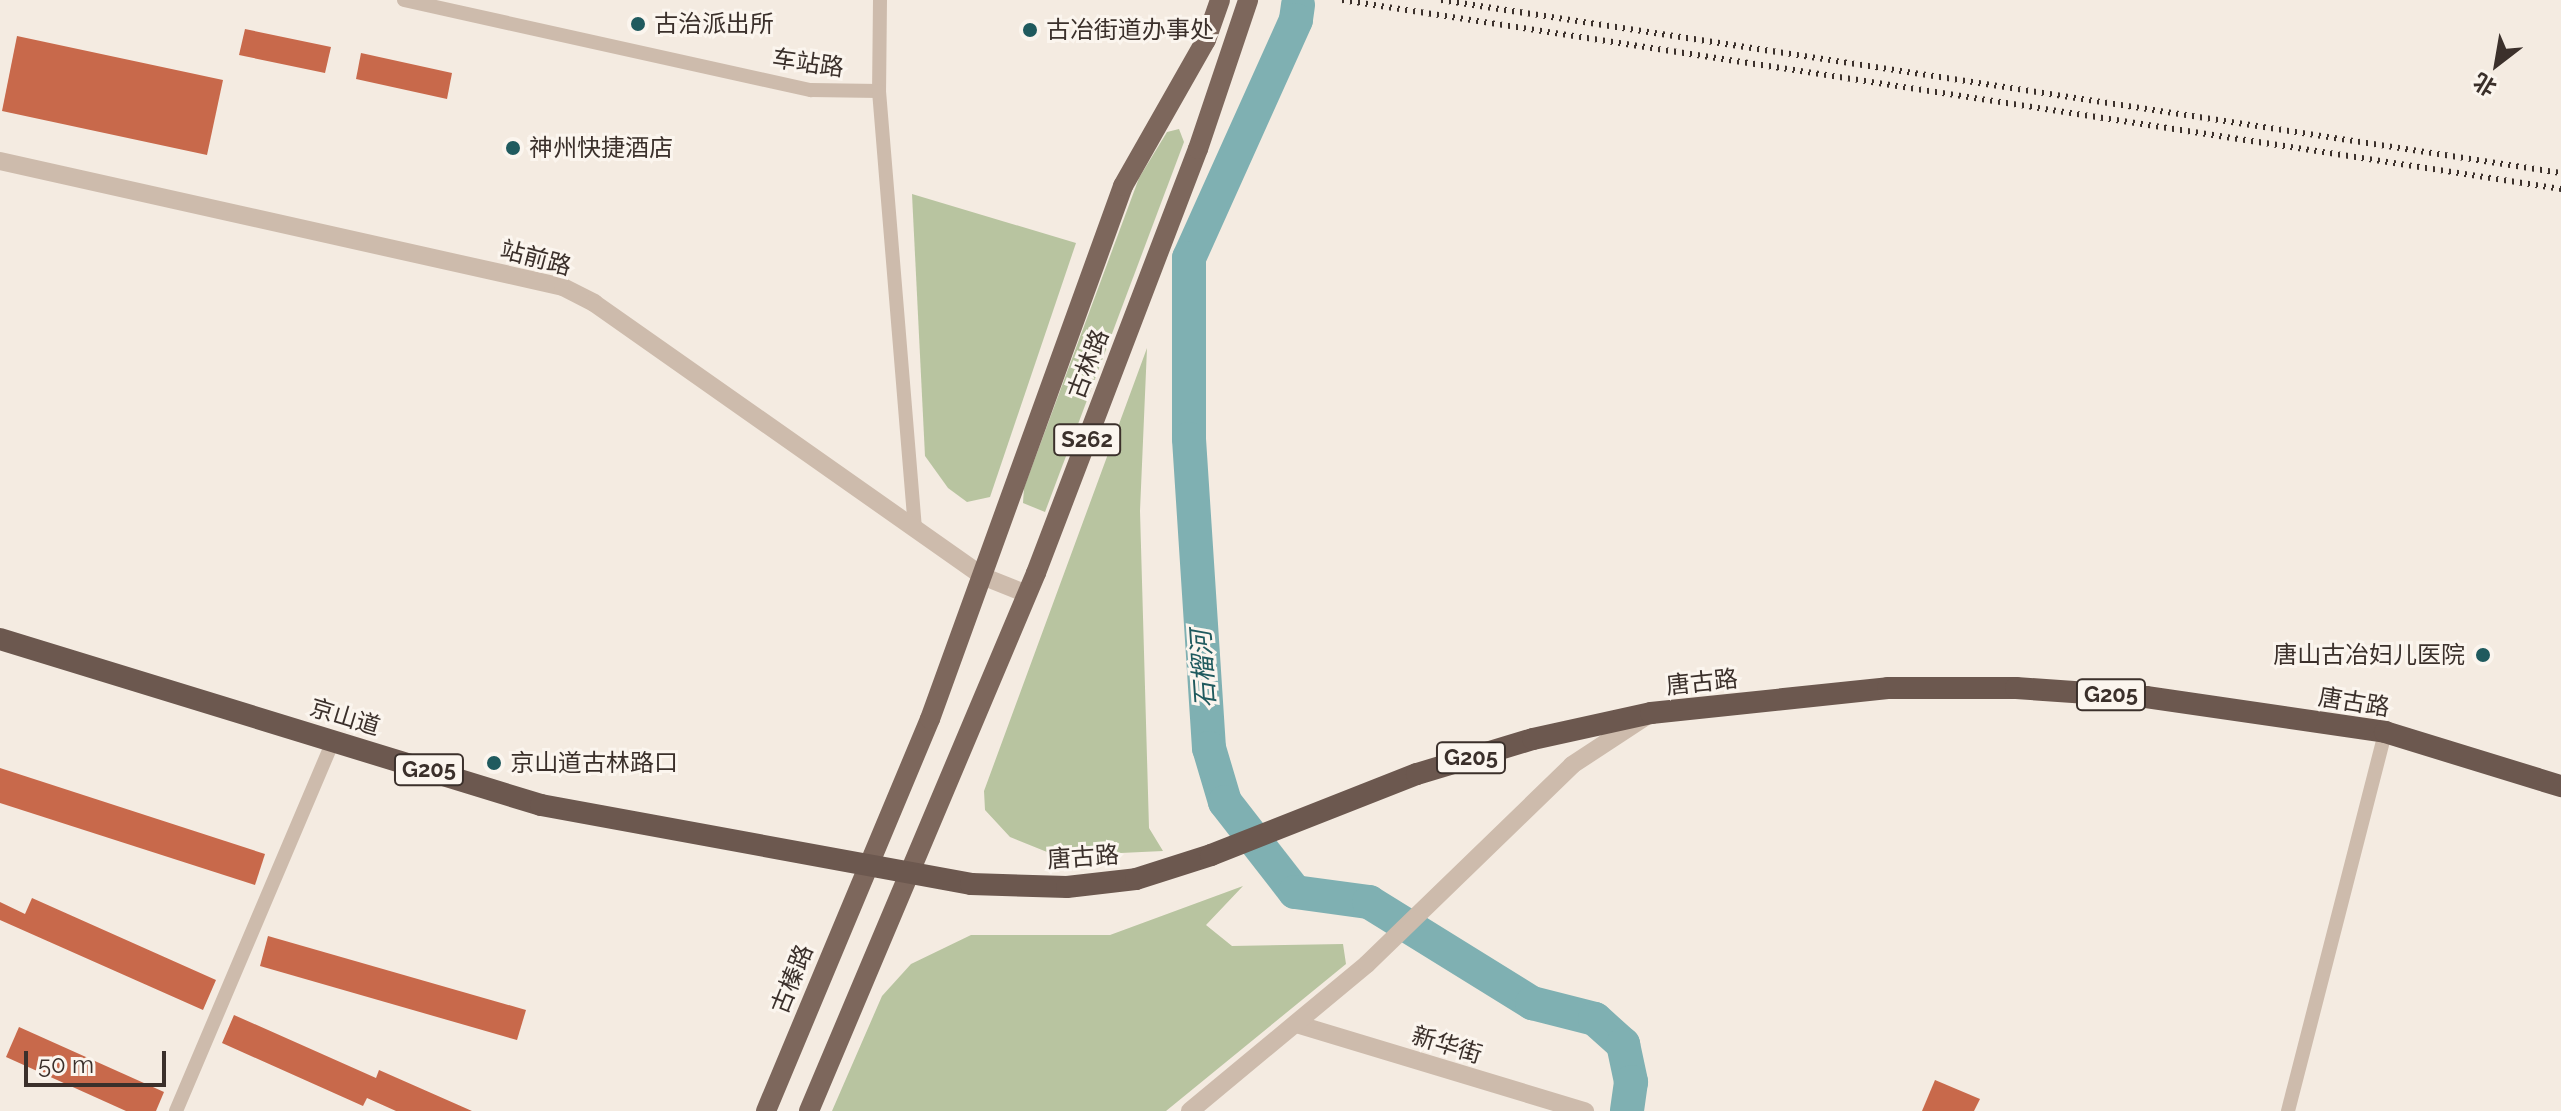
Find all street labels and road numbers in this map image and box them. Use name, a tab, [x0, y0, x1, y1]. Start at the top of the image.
street label: 车站路	[770, 44, 846, 82]
street label: 站前路	[497, 235, 575, 281]
street label: 古林路	[1062, 325, 1114, 403]
road number: S262	[1053, 422, 1121, 458]
street label: 唐古路	[1665, 664, 1739, 700]
road number: G205	[2075, 677, 2147, 713]
street label: 唐古路	[2316, 682, 2392, 722]
street label: 京山道	[306, 693, 384, 741]
road number: G205	[1435, 740, 1507, 776]
road number: G205	[393, 752, 465, 788]
street label: 唐古路	[1046, 840, 1120, 874]
street label: 古榛路	[765, 940, 819, 1018]
street label: 新华街	[1408, 1021, 1486, 1069]

